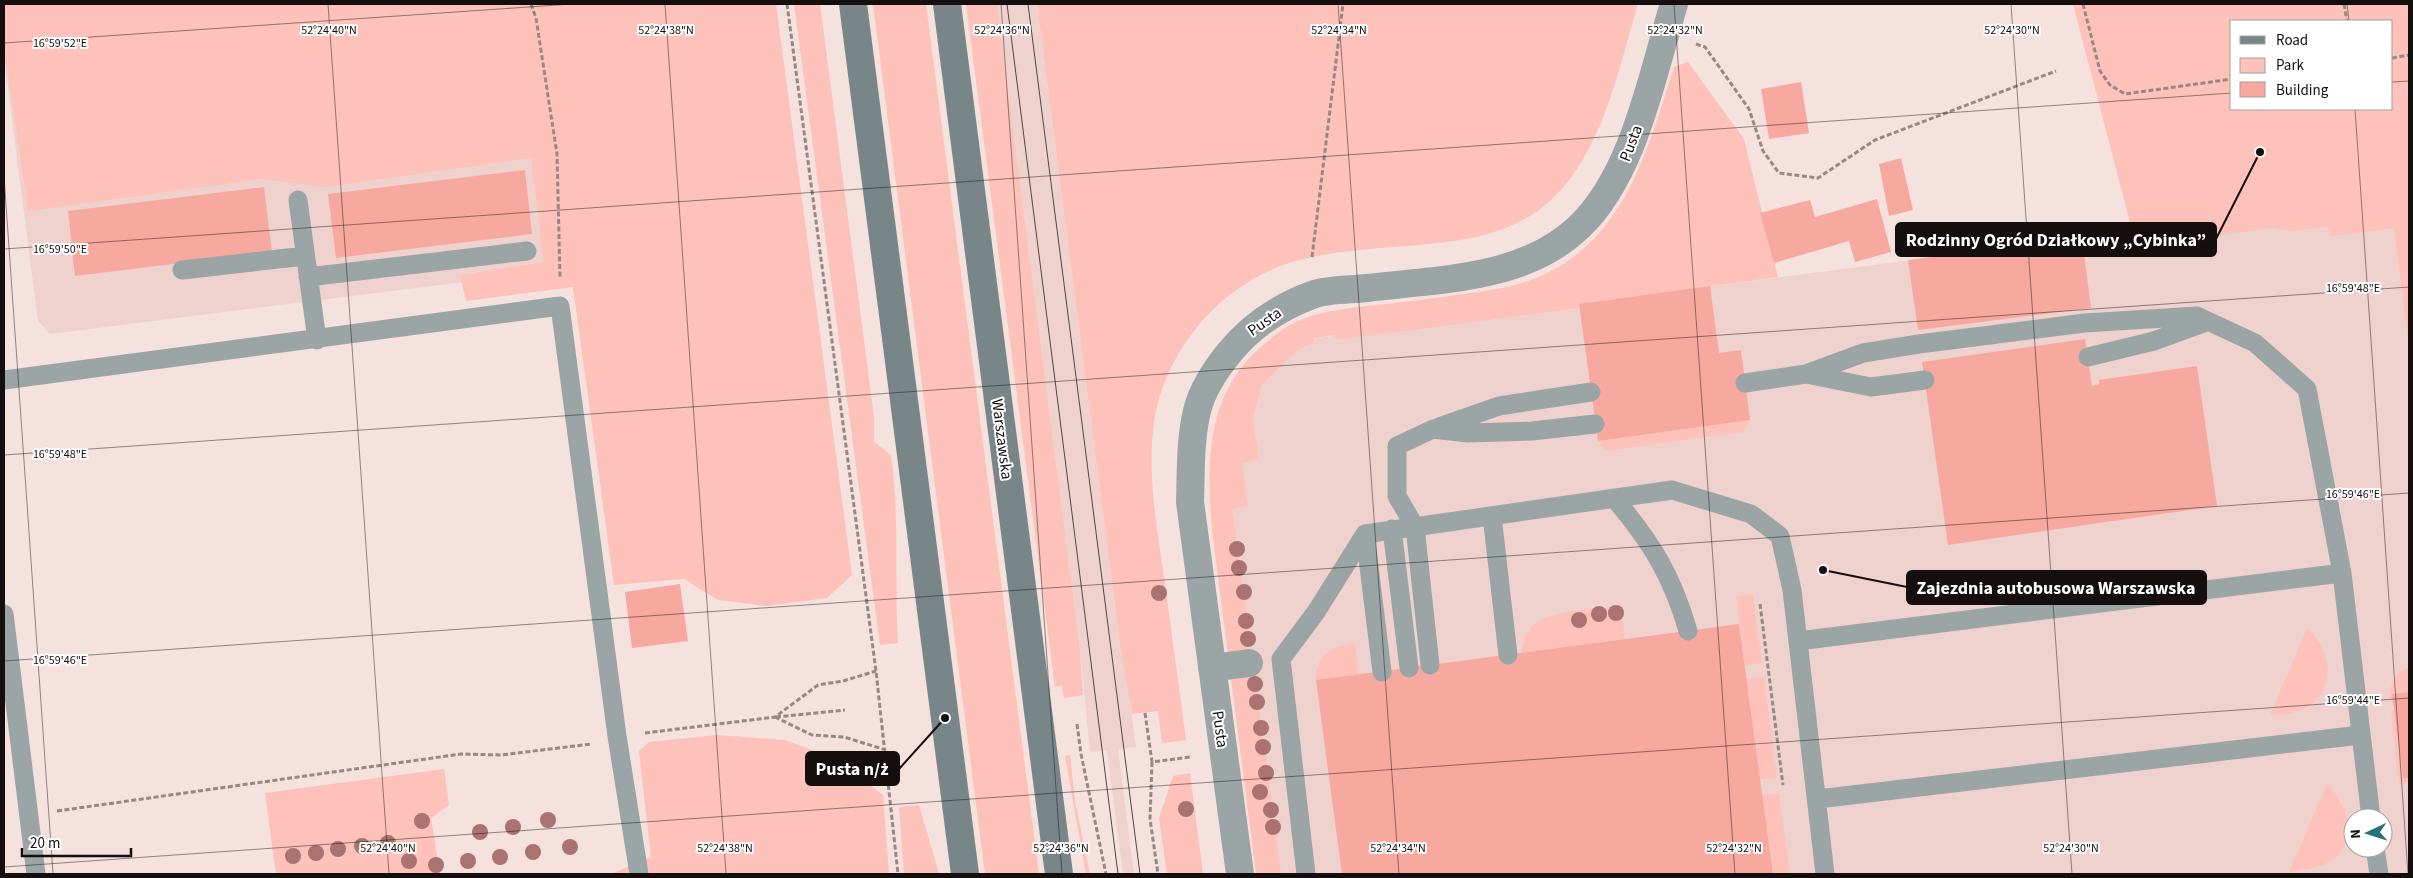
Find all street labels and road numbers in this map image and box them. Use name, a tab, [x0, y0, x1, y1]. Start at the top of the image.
street label: Pusta	[1614, 122, 1648, 165]
street label: Pusta	[1243, 302, 1286, 342]
street label: Warszawska	[986, 398, 1018, 481]
street label: Pusta	[1207, 709, 1233, 749]

